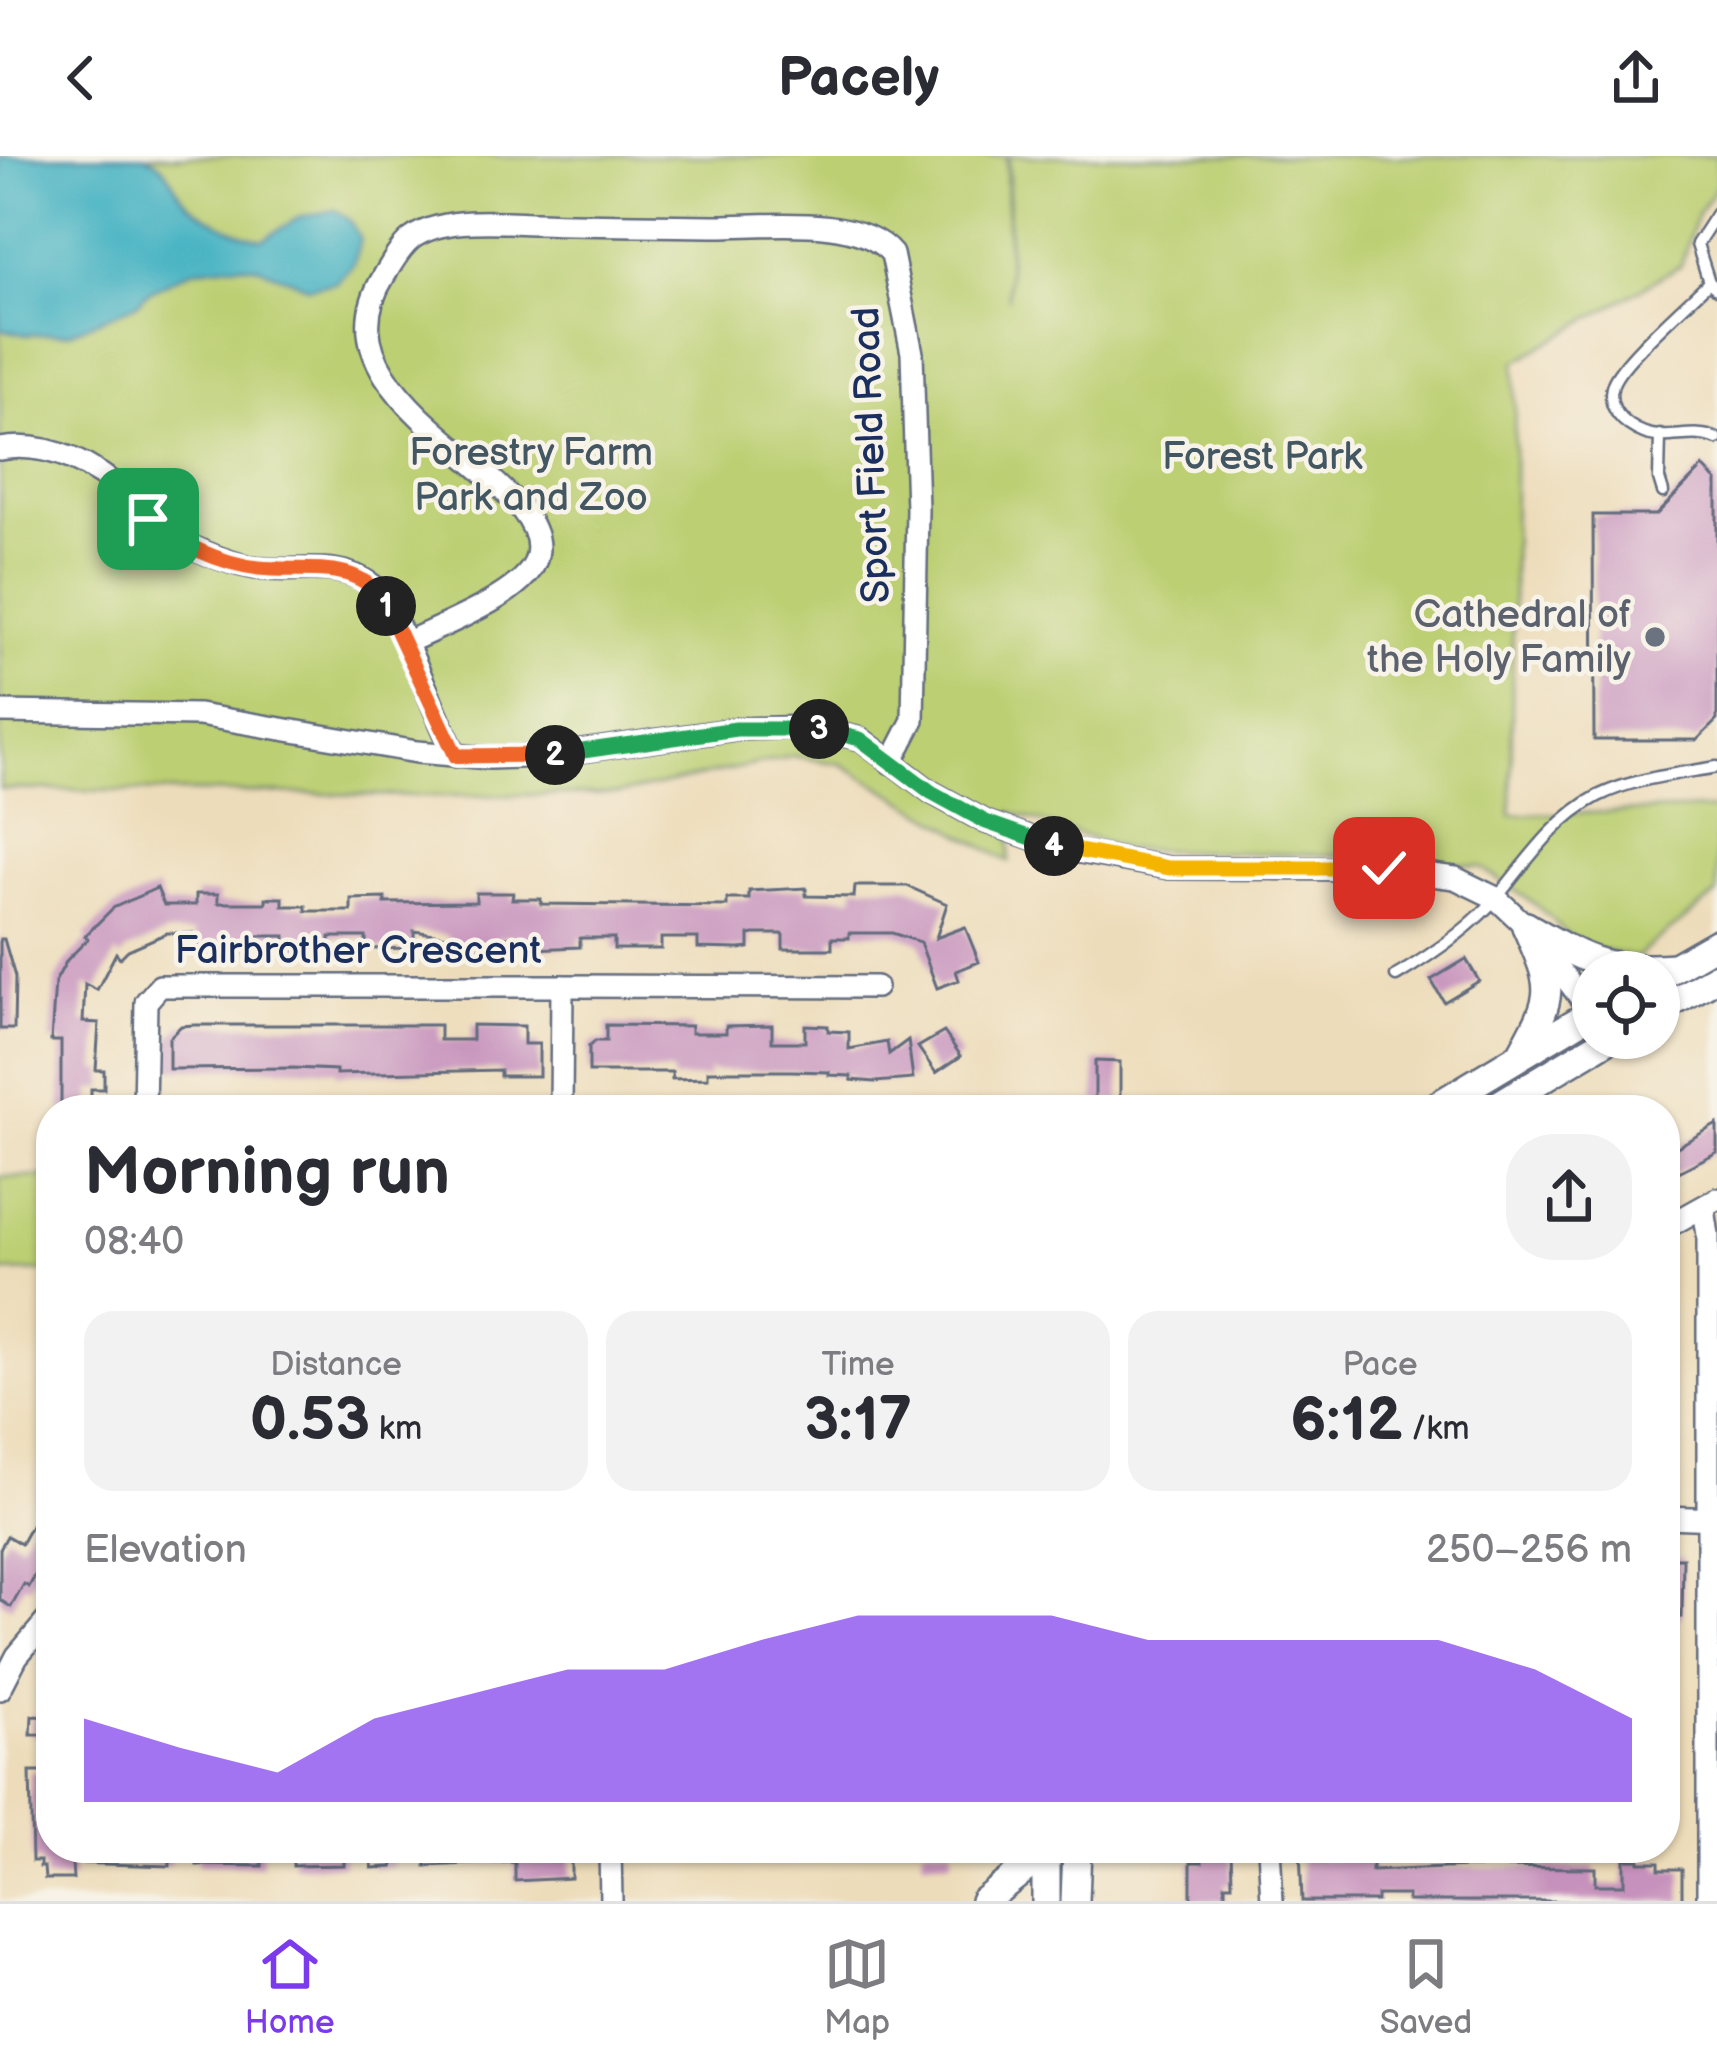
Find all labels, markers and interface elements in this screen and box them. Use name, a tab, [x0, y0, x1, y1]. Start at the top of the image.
icon: back	[48, 45, 114, 111]
icon: share	[1603, 45, 1669, 111]
text: Pacely	[778, 46, 939, 111]
street label: Sport Field Road	[843, 306, 901, 604]
park label: Forestry Farm Park and Zoo	[409, 430, 653, 522]
park label: Forest Park	[1162, 434, 1363, 481]
pin	[97, 468, 199, 570]
icon: arrive	[115, 486, 181, 552]
pin: 1	[356, 576, 416, 636]
text: 1	[379, 586, 393, 626]
place label: Cathedral of the Holy Family	[1367, 592, 1631, 684]
marker: Cathedral of the Holy Family	[1642, 624, 1668, 650]
pin: 3	[789, 699, 849, 759]
text: 3	[809, 709, 829, 749]
pin: 2	[525, 725, 585, 785]
text: 2	[545, 735, 565, 775]
pin: 4	[1024, 816, 1084, 876]
pin	[1333, 817, 1435, 919]
text: 4	[1044, 826, 1064, 866]
icon: check	[1351, 835, 1417, 901]
street label: Fairbrother Crescent	[175, 928, 541, 975]
map controls	[1572, 951, 1680, 1059]
button: locate	[1572, 951, 1680, 1059]
text: Morning run	[84, 1134, 450, 1213]
button: share	[1506, 1134, 1632, 1260]
text: 08:40	[84, 1219, 184, 1266]
text: Distance	[270, 1345, 402, 1385]
text: Time	[821, 1345, 895, 1385]
text: Pace	[1342, 1345, 1418, 1385]
text: 0.53	[250, 1385, 370, 1457]
text: 3:17	[804, 1385, 912, 1457]
text: 6:12	[1290, 1385, 1402, 1457]
text: km	[370, 1409, 422, 1449]
text: /km	[1402, 1409, 1470, 1449]
text: Elevation	[84, 1527, 247, 1574]
text: 250–256 m	[1426, 1527, 1632, 1574]
tab: Home	[245, 1931, 334, 2043]
tab: Map	[824, 1931, 890, 2043]
tab: Saved	[1380, 1931, 1472, 2043]

